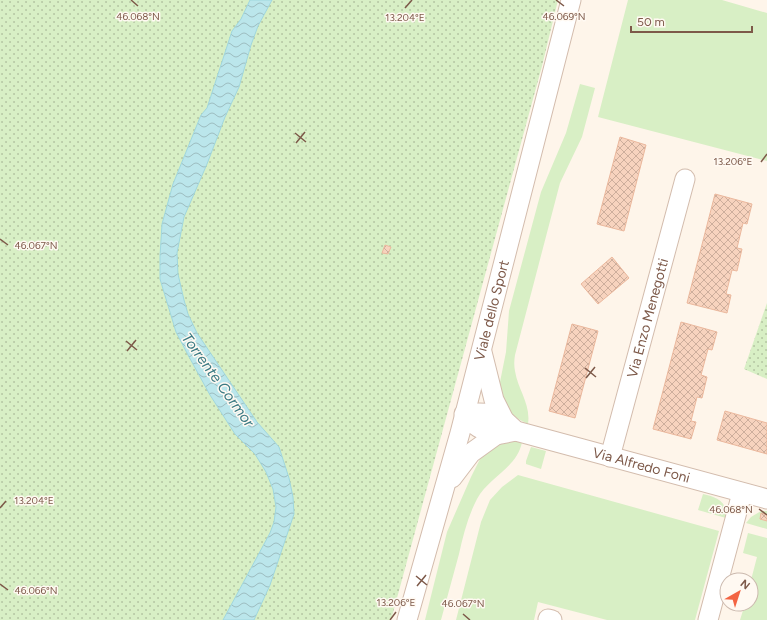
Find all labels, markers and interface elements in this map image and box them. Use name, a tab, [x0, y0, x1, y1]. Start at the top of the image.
scale bar	[631, 8, 752, 34]
text: 46.068°N	[116, 10, 160, 23]
text: 46.069°N	[542, 10, 586, 23]
text: 13.204°E	[385, 11, 425, 24]
text: 50 m	[637, 15, 665, 29]
text: 13.206°E	[714, 155, 753, 168]
text: 46.067°N	[15, 239, 57, 252]
street label: Via Enzo Menegotti	[623, 256, 672, 380]
street label: Viale dello Sport	[470, 258, 512, 362]
water label: Torrente Cormor	[178, 330, 259, 431]
street label: Via Alfredo Foni	[591, 444, 692, 486]
text: 13.204°E	[14, 494, 54, 507]
text: 46.068°N	[709, 503, 753, 516]
north arrow	[719, 572, 759, 612]
text: N	[738, 577, 752, 592]
text: 46.066°N	[14, 584, 58, 597]
text: 13.206°E	[377, 596, 416, 609]
text: 46.067°N	[442, 597, 484, 610]

